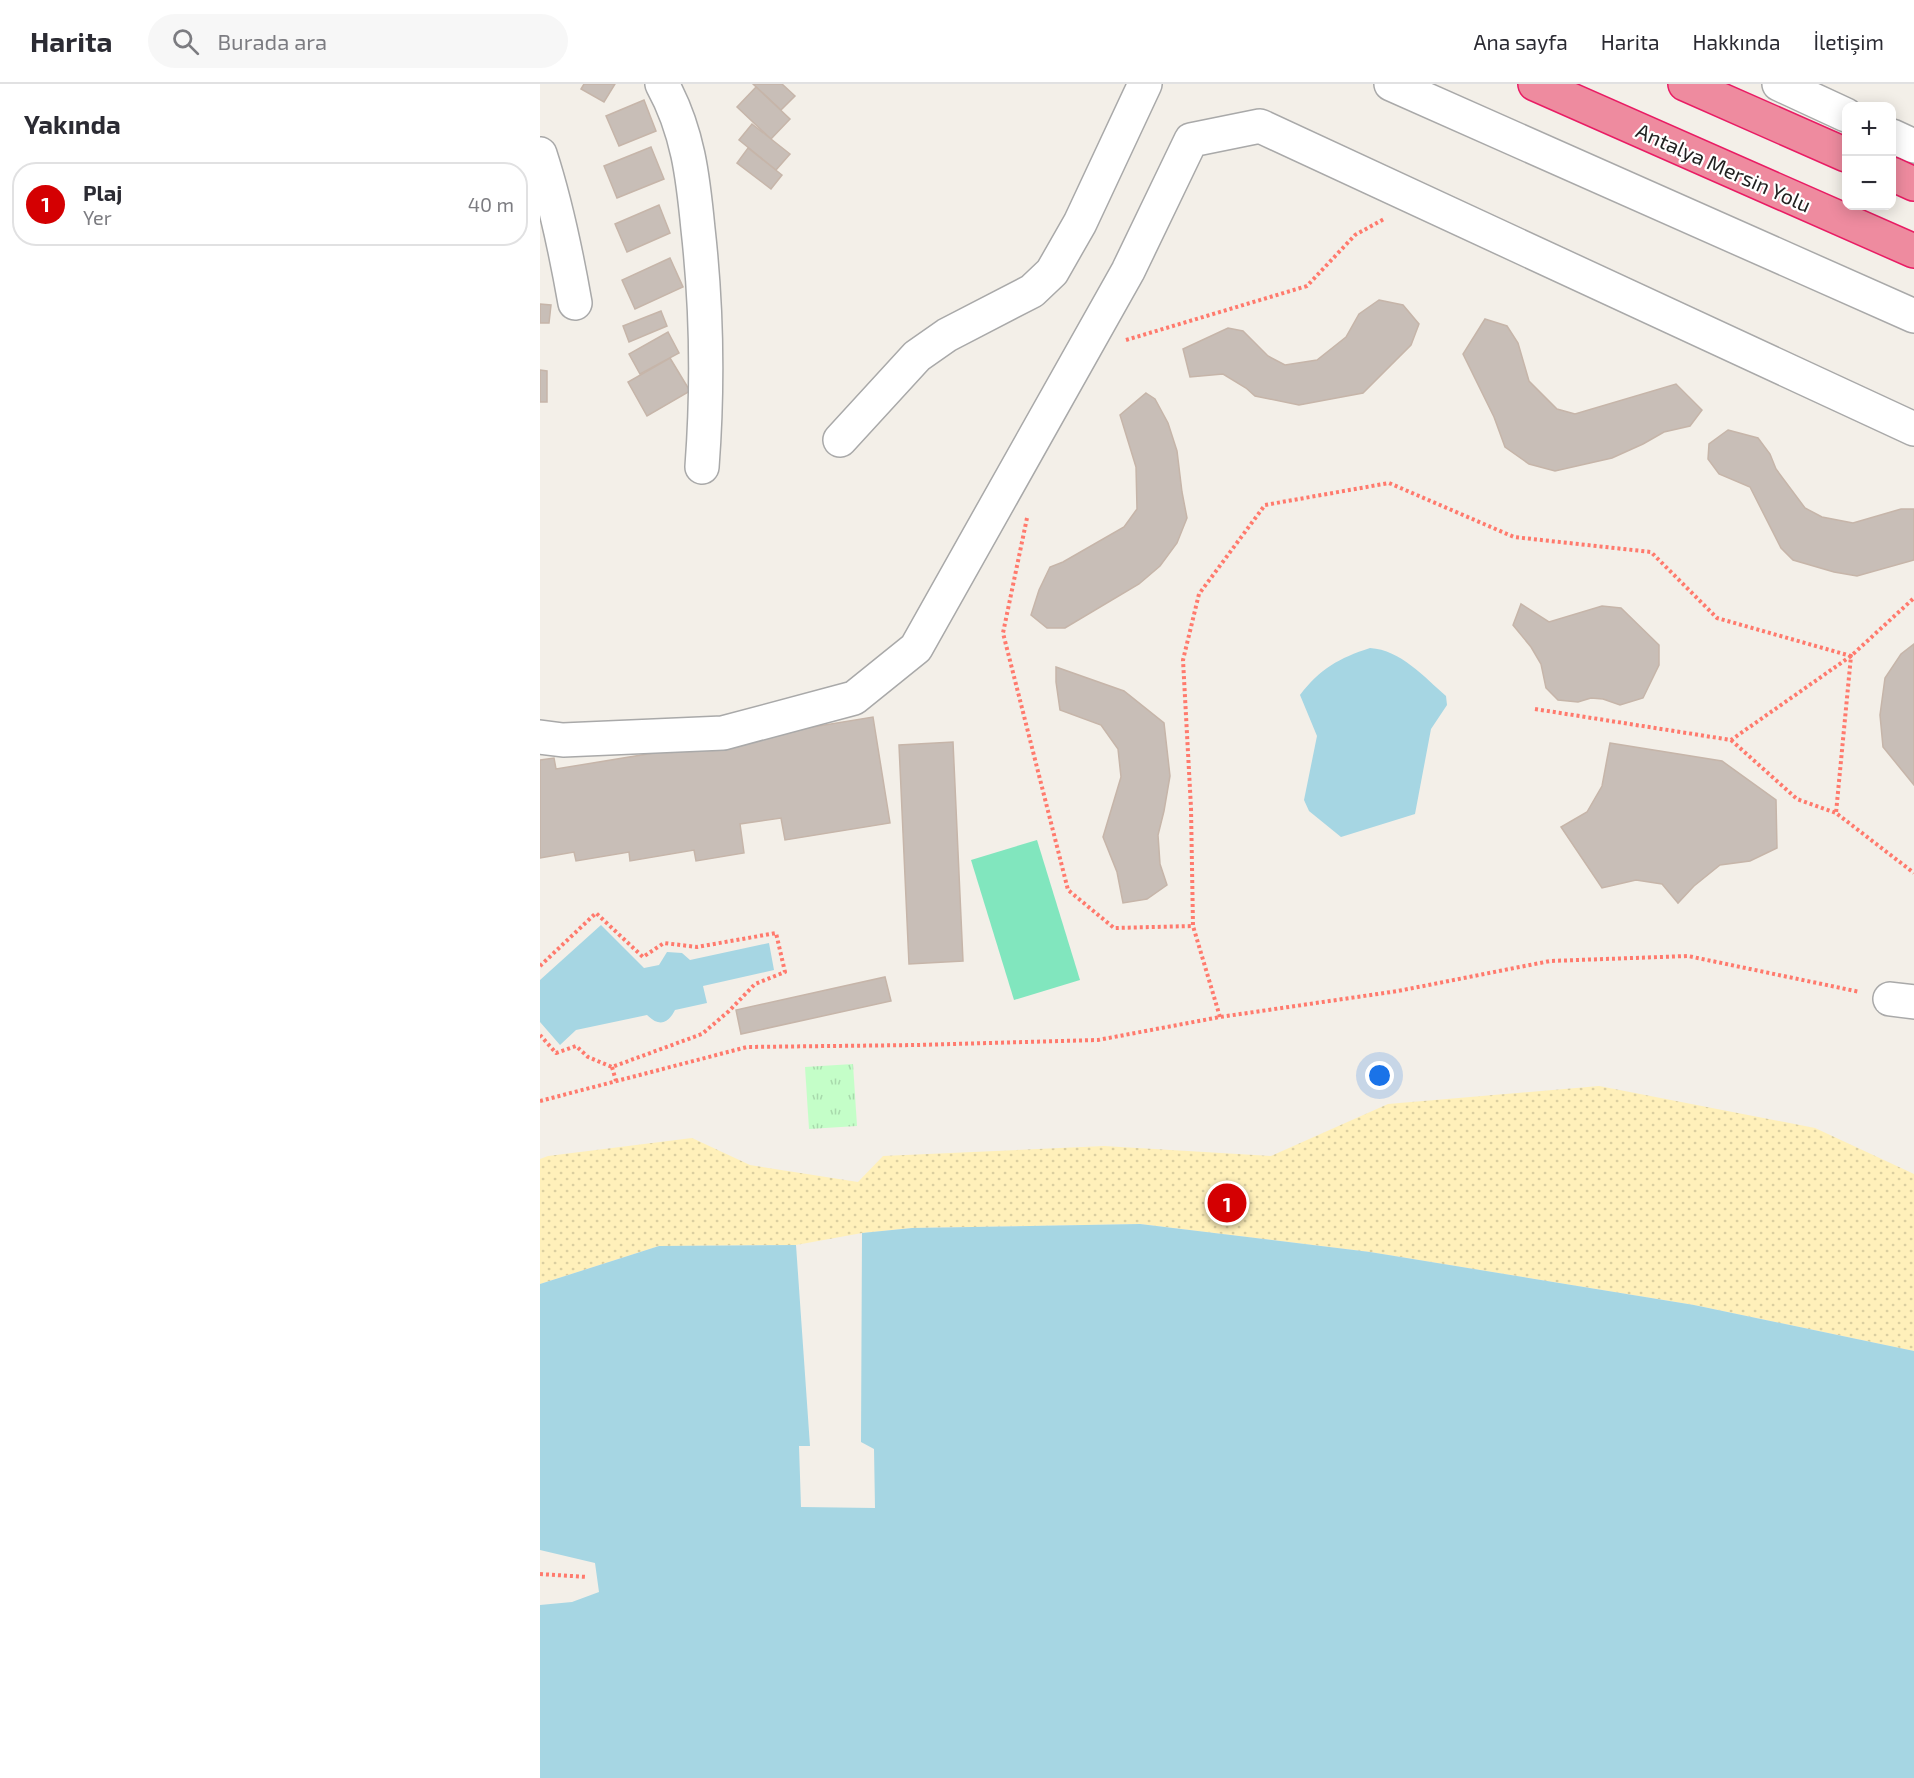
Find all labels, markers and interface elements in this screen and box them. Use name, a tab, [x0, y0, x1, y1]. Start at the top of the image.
search box	[148, 14, 568, 68]
text: Harita	[30, 24, 112, 58]
icon: search	[169, 25, 202, 58]
text: Burada ara	[217, 28, 327, 54]
text: Ana sayfa	[1473, 29, 1568, 54]
text: Harita	[1601, 29, 1660, 54]
text: Hakkında	[1693, 29, 1780, 54]
text: İletişim	[1813, 29, 1884, 54]
map controls	[1842, 102, 1896, 210]
button: +	[1842, 102, 1896, 156]
text: Yakında	[24, 108, 121, 139]
street label: Antalya Mersin Yolu	[1633, 117, 1815, 217]
button: −	[1842, 156, 1896, 210]
text: Plaj	[83, 179, 122, 205]
text: 1	[41, 192, 50, 216]
text: 40 m	[468, 192, 514, 216]
text: Yer	[83, 205, 112, 229]
your location	[1365, 1061, 1394, 1090]
pin: 1	[1208, 1180, 1246, 1226]

